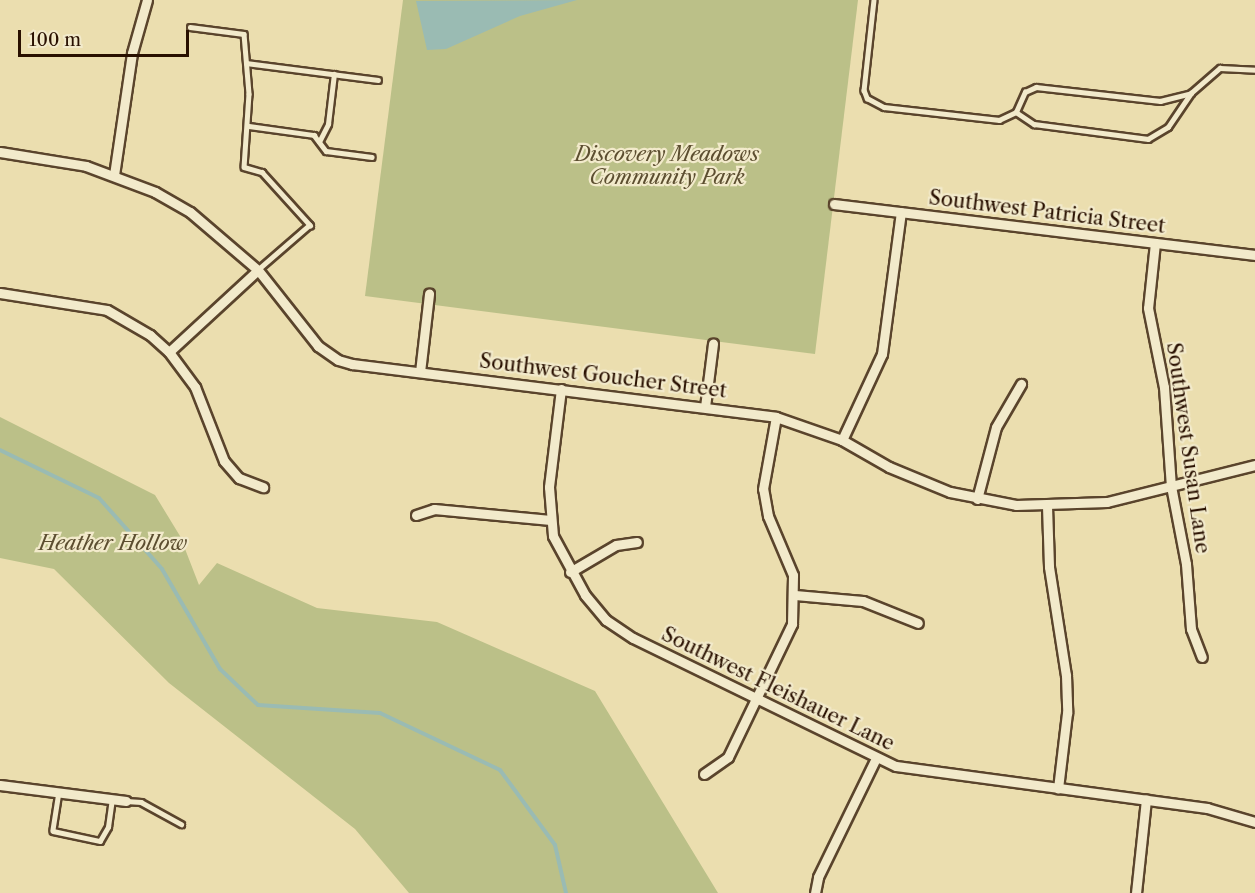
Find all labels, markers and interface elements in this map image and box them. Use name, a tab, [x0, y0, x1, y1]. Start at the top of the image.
scale bar	[21, 18, 192, 56]
text: 100 m	[29, 29, 81, 51]
park label: Discovery Meadows Community Park	[575, 143, 759, 190]
street label: Southwest Patricia Street	[927, 186, 1167, 238]
street label: Southwest Susan Lane	[1161, 341, 1215, 555]
street label: Southwest Goucher Street	[478, 349, 728, 403]
park label: Heather Hollow	[39, 531, 187, 555]
street label: Southwest Fleishauer Lane	[657, 622, 899, 756]

